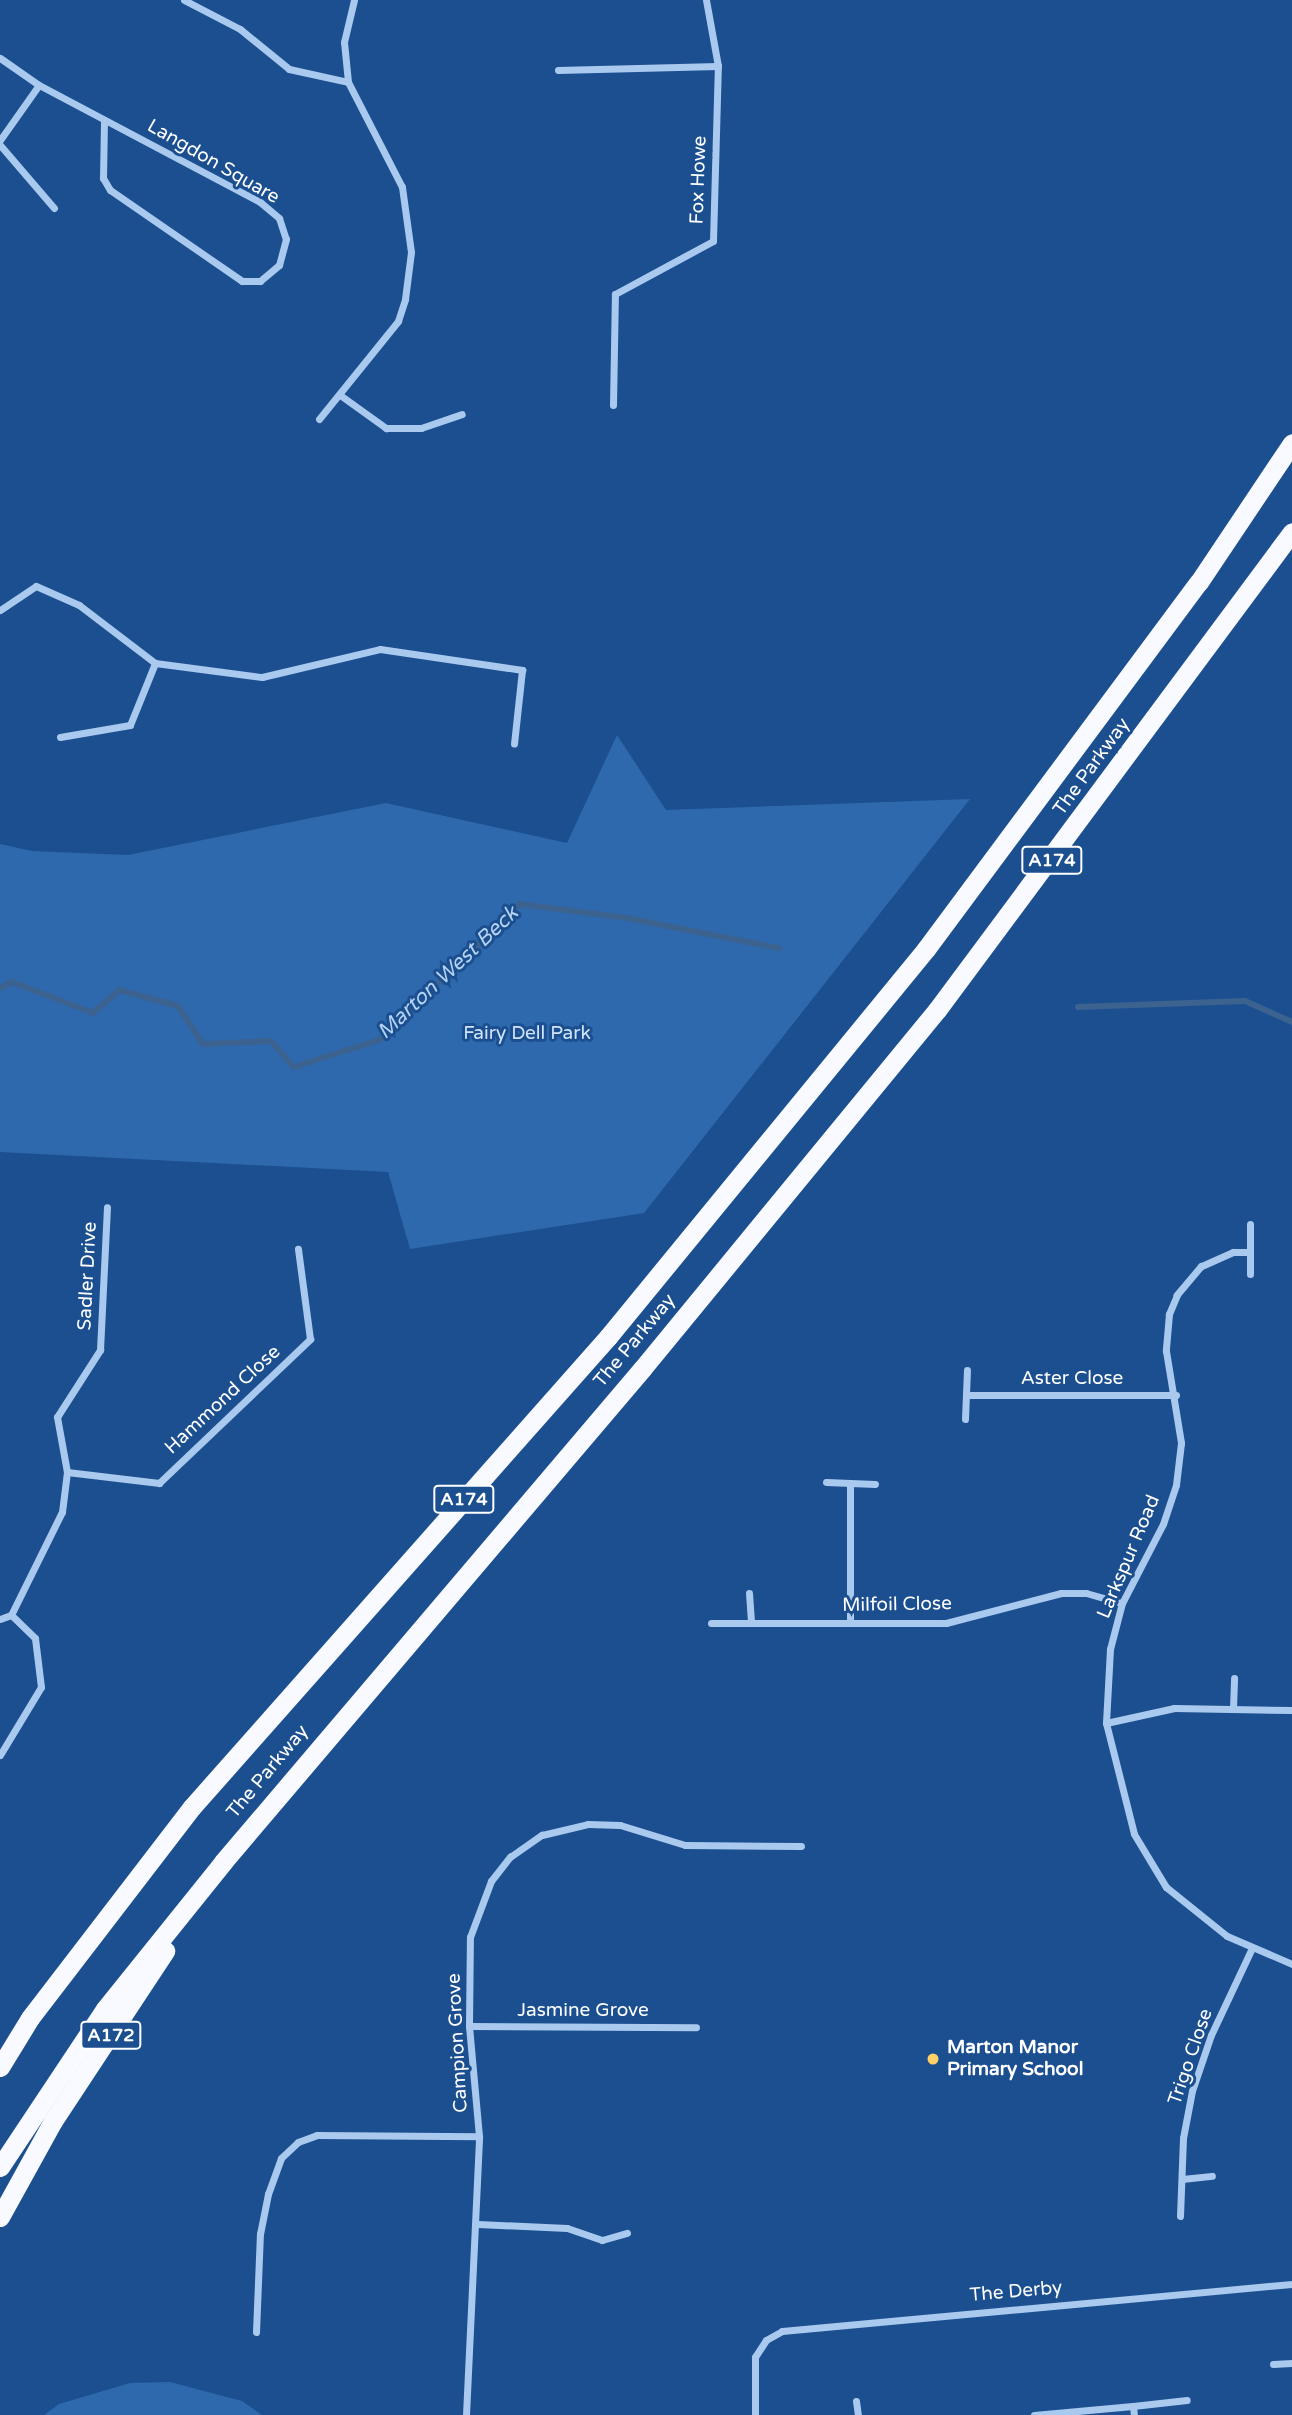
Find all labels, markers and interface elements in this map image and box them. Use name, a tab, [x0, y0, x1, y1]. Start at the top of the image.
street label: Langdon Square	[143, 115, 283, 209]
street label: Fox Howe	[686, 135, 712, 225]
street label: The Parkway	[1049, 714, 1135, 820]
road number: A174	[1020, 846, 1084, 874]
water label: Marton West Beck	[372, 901, 524, 1045]
park label: Fairy Dell Park	[463, 1023, 591, 1045]
street label: Sadler Drive	[74, 1221, 102, 1331]
street label: The Parkway	[589, 1290, 681, 1392]
street label: Hammond Close	[161, 1341, 285, 1459]
street label: Aster Close	[1021, 1368, 1123, 1390]
road number: A174	[433, 1484, 496, 1514]
street label: Larkspur Road	[1093, 1492, 1165, 1622]
street label: Milfoil Close	[842, 1593, 952, 1617]
street label: The Parkway	[222, 1721, 314, 1823]
street label: Campion Grove	[443, 1973, 473, 2113]
street label: Jasmine Grove	[517, 2000, 649, 2022]
street label: Trigo Close	[1164, 2006, 1218, 2108]
road number: A172	[80, 2021, 142, 2050]
place label: Marton Manor Primary School	[947, 2037, 1083, 2081]
marker: Marton Manor Primary School	[925, 2051, 941, 2067]
street label: The Derby	[969, 2277, 1063, 2307]

